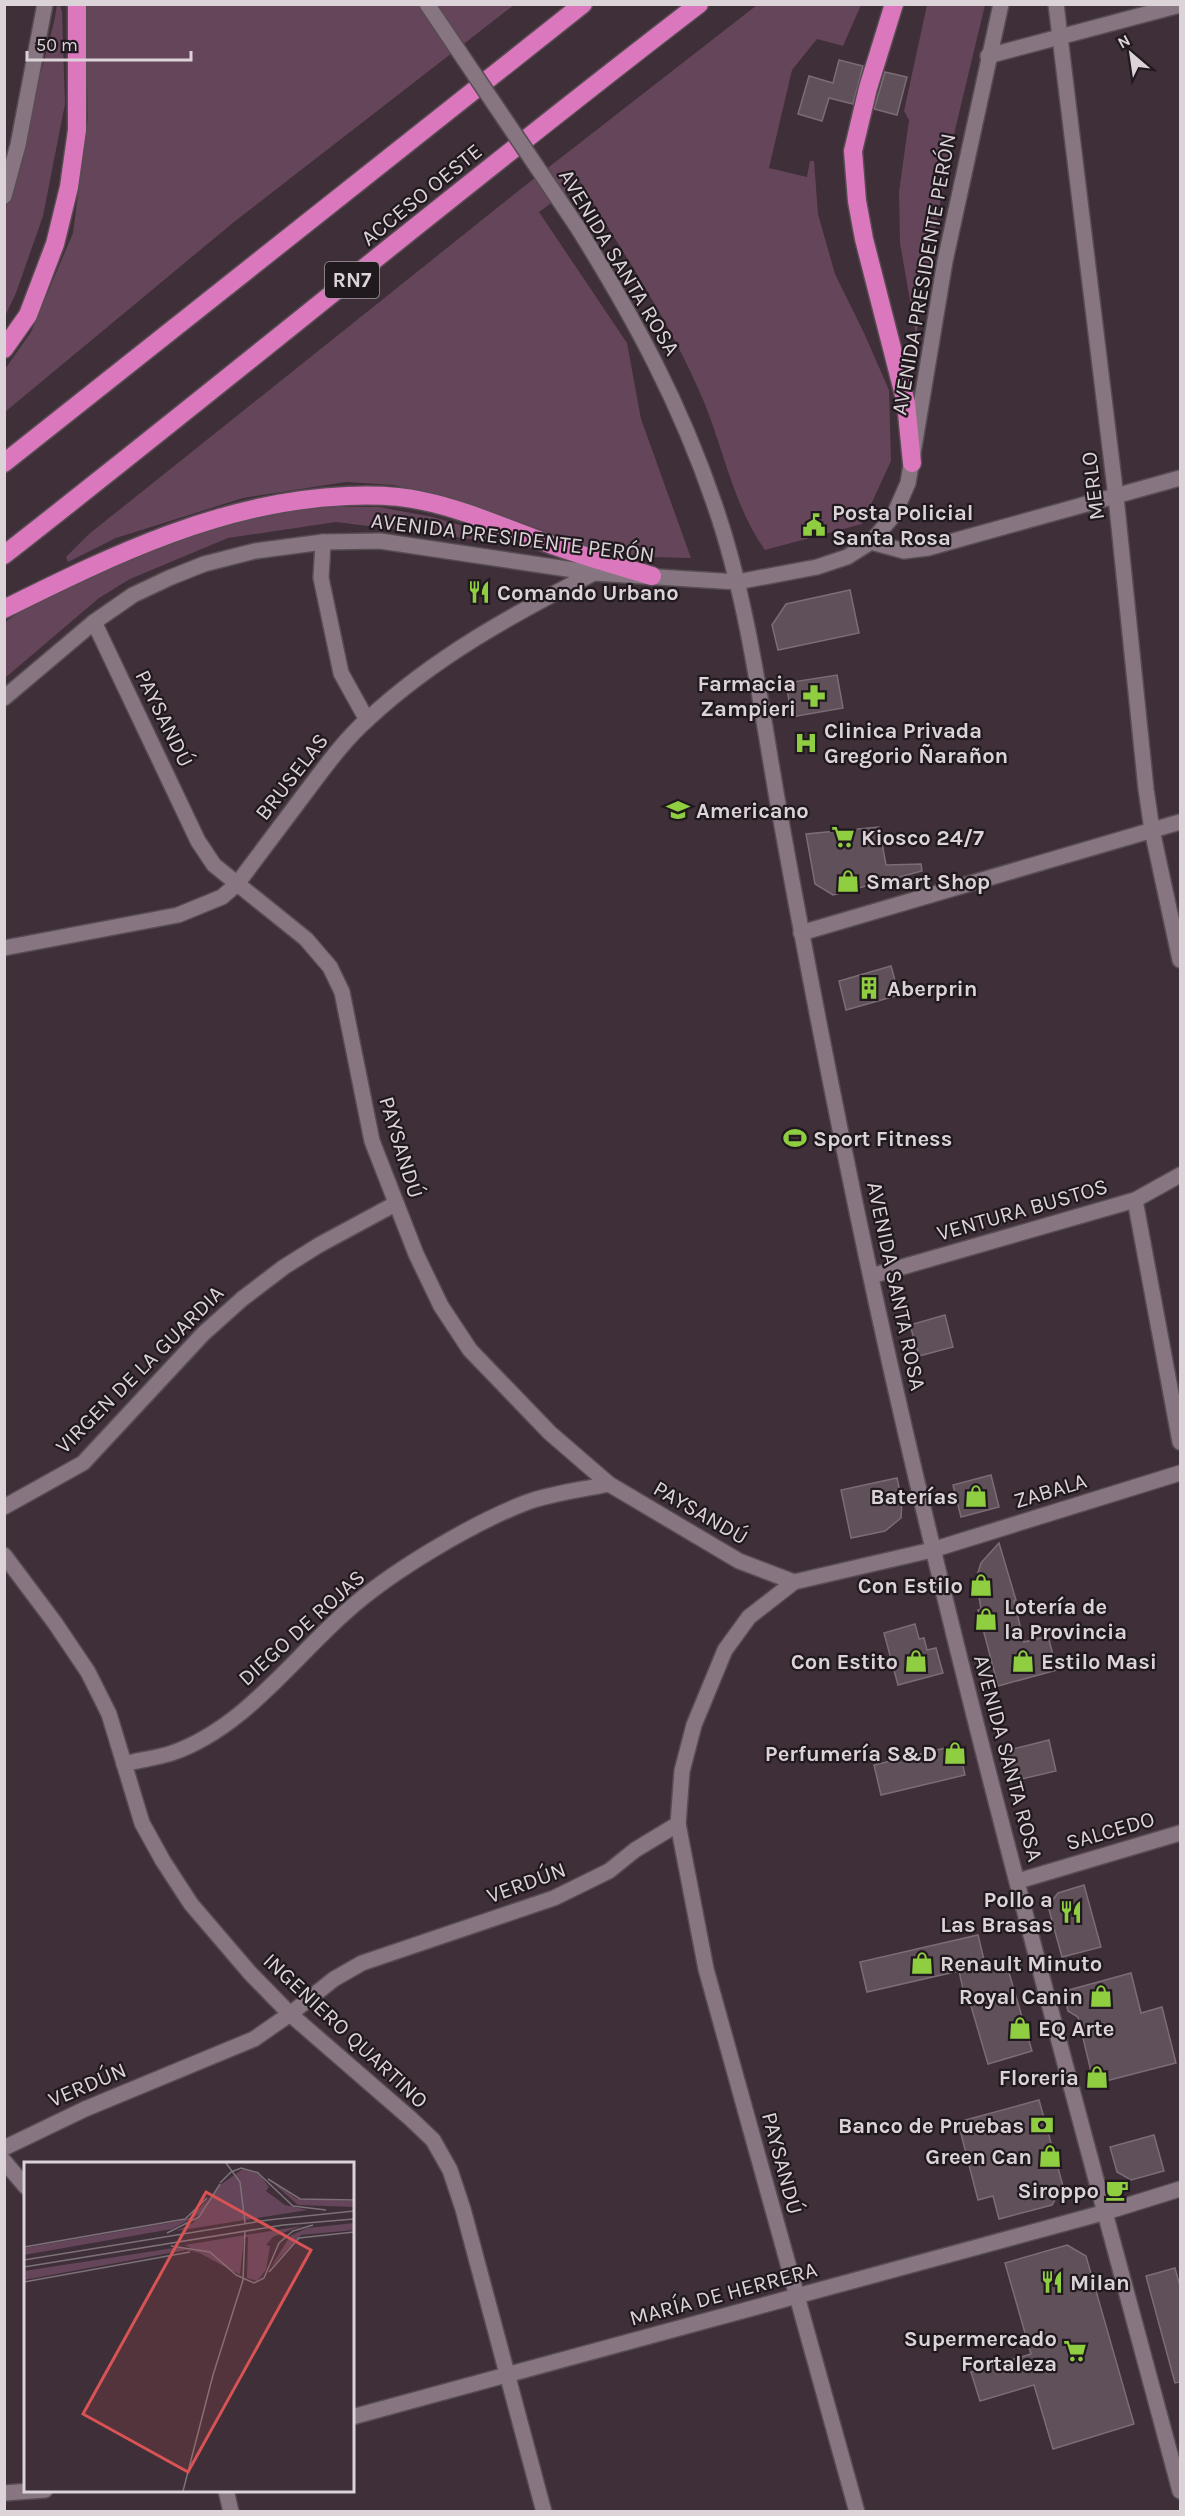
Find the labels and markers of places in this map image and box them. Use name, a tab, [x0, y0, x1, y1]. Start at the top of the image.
place label: Posta Policial Santa Rosa	[832, 500, 974, 551]
public building icon: Posta Policial Santa Rosa	[801, 512, 827, 538]
restaurant icon: Comando Urbano	[466, 579, 492, 605]
place label: Comando Urbano	[497, 580, 679, 606]
place label: Farmacia Zampieri	[698, 671, 796, 722]
pharmacy icon: Farmacia Zampieri	[801, 683, 827, 709]
place label: Clinica Privada Gregorio Ñarañon	[824, 718, 1008, 769]
hospital icon: Clinica Privada Gregorio Ñarañon	[793, 730, 819, 756]
school or university icon: Americano	[665, 797, 691, 823]
place label: Americano	[696, 798, 809, 824]
supermarket icon: Kiosco 24/7	[830, 824, 856, 850]
place label: Kiosco 24/7	[861, 825, 984, 851]
shop icon: Smart Shop	[835, 868, 861, 894]
place label: Smart Shop	[866, 869, 990, 895]
building icon: Aberprin	[856, 975, 882, 1001]
place label: Aberprin	[887, 976, 978, 1002]
sports icon: Sport Fitness	[782, 1125, 808, 1151]
place label: Sport Fitness	[813, 1126, 952, 1152]
shop icon: Baterías	[963, 1483, 989, 1509]
place label: Baterías	[870, 1484, 958, 1510]
shop icon: Con Estilo	[968, 1572, 994, 1598]
place label: Con Estilo	[858, 1573, 963, 1599]
place label: Lotería de la Provincia	[1004, 1594, 1127, 1645]
shop icon: Lotería de la Provincia	[973, 1606, 999, 1632]
shop icon: Con Estito	[903, 1648, 929, 1674]
shop icon: Estilo Masi	[1010, 1648, 1036, 1674]
place label: Con Estito	[791, 1649, 898, 1675]
place label: Estilo Masi	[1041, 1649, 1157, 1675]
shop icon: Perfumería S&D	[942, 1740, 968, 1766]
place label: Perfumería S&D	[765, 1741, 937, 1767]
place label: Pollo a Las Brasas	[940, 1887, 1053, 1938]
restaurant icon: Pollo a Las Brasas	[1058, 1899, 1084, 1925]
shop icon: Renault Minuto	[909, 1950, 935, 1976]
place label: Renault Minuto	[940, 1951, 1102, 1977]
shop icon: Royal Canin	[1088, 1983, 1114, 2009]
place label: Royal Canin	[959, 1984, 1083, 2010]
shop icon: EQ Arte	[1007, 2015, 1033, 2041]
place label: EQ Arte	[1038, 2016, 1114, 2042]
shop icon: Floreria	[1084, 2064, 1110, 2090]
place label: Floreria	[999, 2065, 1079, 2091]
bank icon: Banco de Pruebas	[1029, 2112, 1055, 2138]
place label: Banco de Pruebas	[838, 2113, 1024, 2139]
shop icon: Green Can	[1037, 2143, 1063, 2169]
place label: Green Can	[925, 2144, 1032, 2170]
cafe icon: Siroppo	[1104, 2177, 1130, 2203]
place label: Siroppo	[1017, 2178, 1099, 2204]
restaurant icon: Milan	[1039, 2269, 1065, 2295]
place label: Milan	[1070, 2270, 1130, 2296]
place label: Supermercado Fortaleza	[904, 2326, 1057, 2377]
supermarket icon: Supermercado Fortaleza	[1062, 2338, 1088, 2364]

